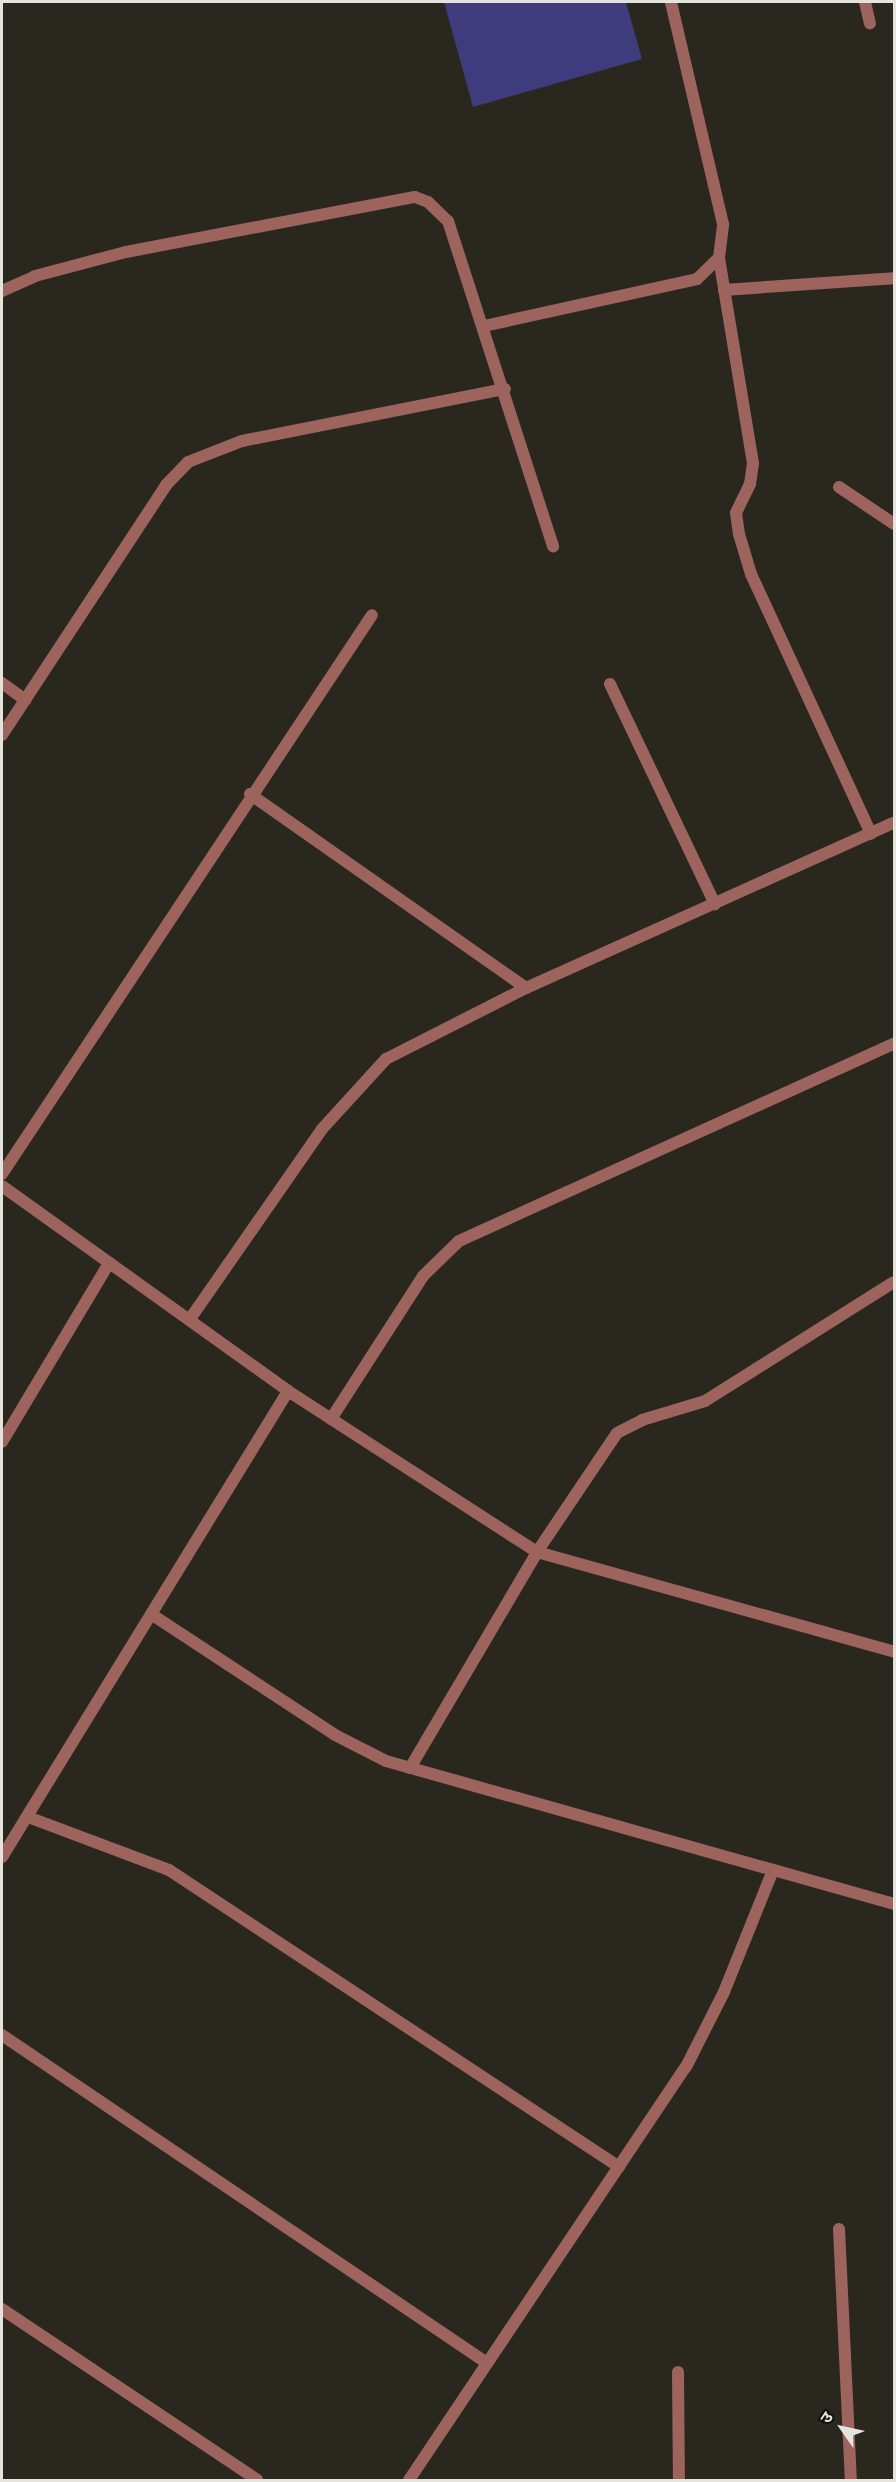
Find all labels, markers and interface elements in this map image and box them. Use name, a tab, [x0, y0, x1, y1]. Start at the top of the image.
north arrow	[812, 2398, 872, 2458]
text: उ	[817, 2409, 836, 2426]

